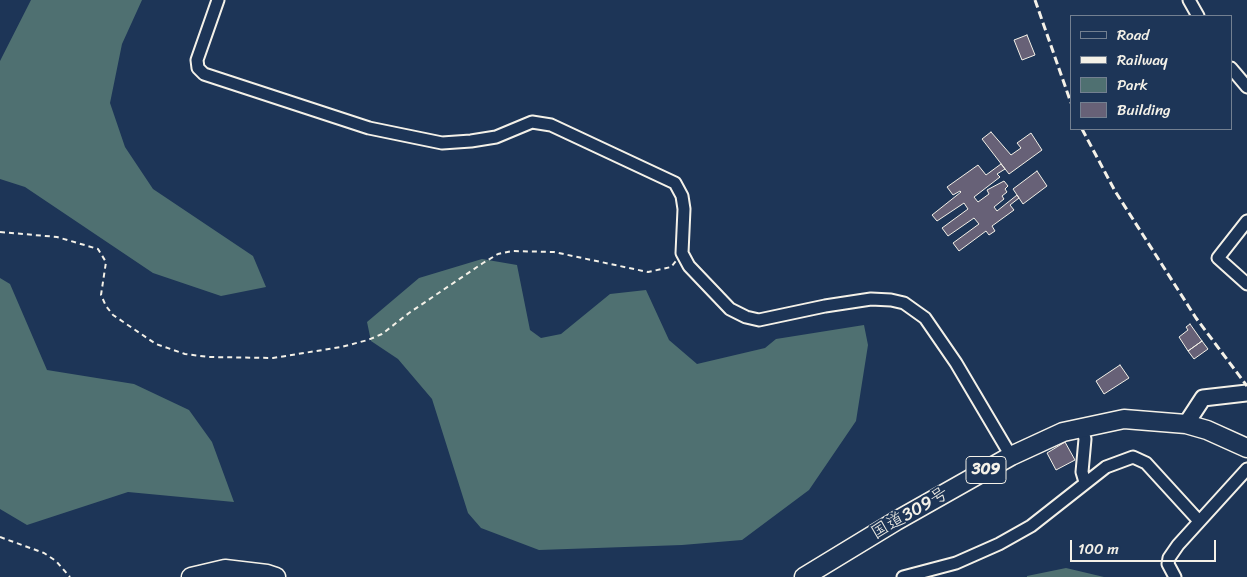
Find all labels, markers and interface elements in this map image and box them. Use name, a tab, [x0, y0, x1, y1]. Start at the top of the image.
legend	[1070, 15, 1232, 130]
text: Road	[1117, 22, 1149, 48]
text: Railway	[1117, 47, 1168, 73]
text: Park	[1117, 72, 1148, 98]
text: Building	[1117, 97, 1171, 123]
road number: 309	[966, 456, 1006, 484]
street label: 国道309号	[867, 483, 953, 545]
scale bar	[1072, 530, 1218, 562]
text: 100 m	[1078, 536, 1119, 562]

